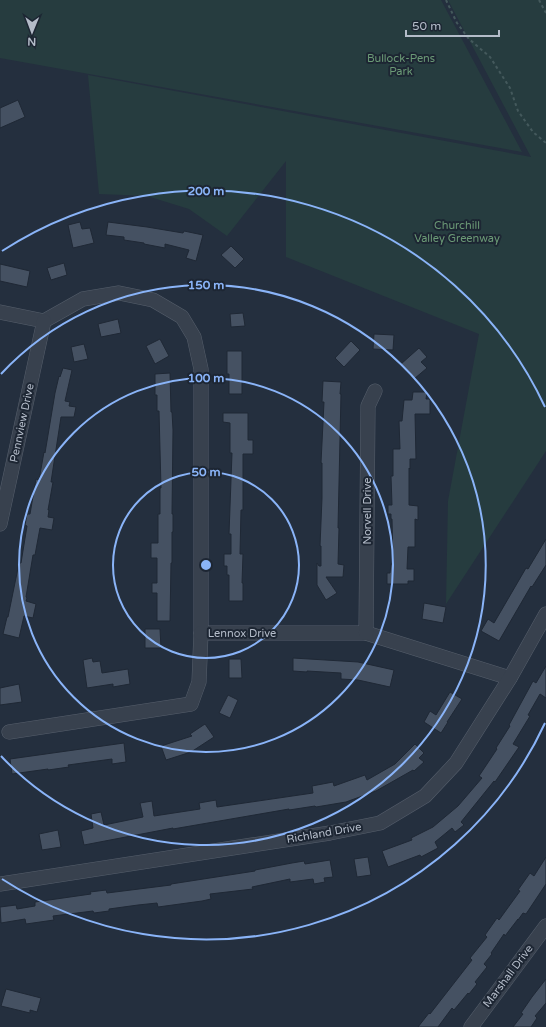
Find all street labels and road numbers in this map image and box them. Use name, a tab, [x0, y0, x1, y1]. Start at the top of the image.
street label: Pennview Drive	[7, 382, 37, 464]
street label: Norvell Drive	[361, 478, 374, 545]
street label: Lennox Drive	[208, 627, 276, 640]
street label: Richland Drive	[286, 820, 362, 846]
street label: Marshall Drive	[480, 942, 536, 1010]

